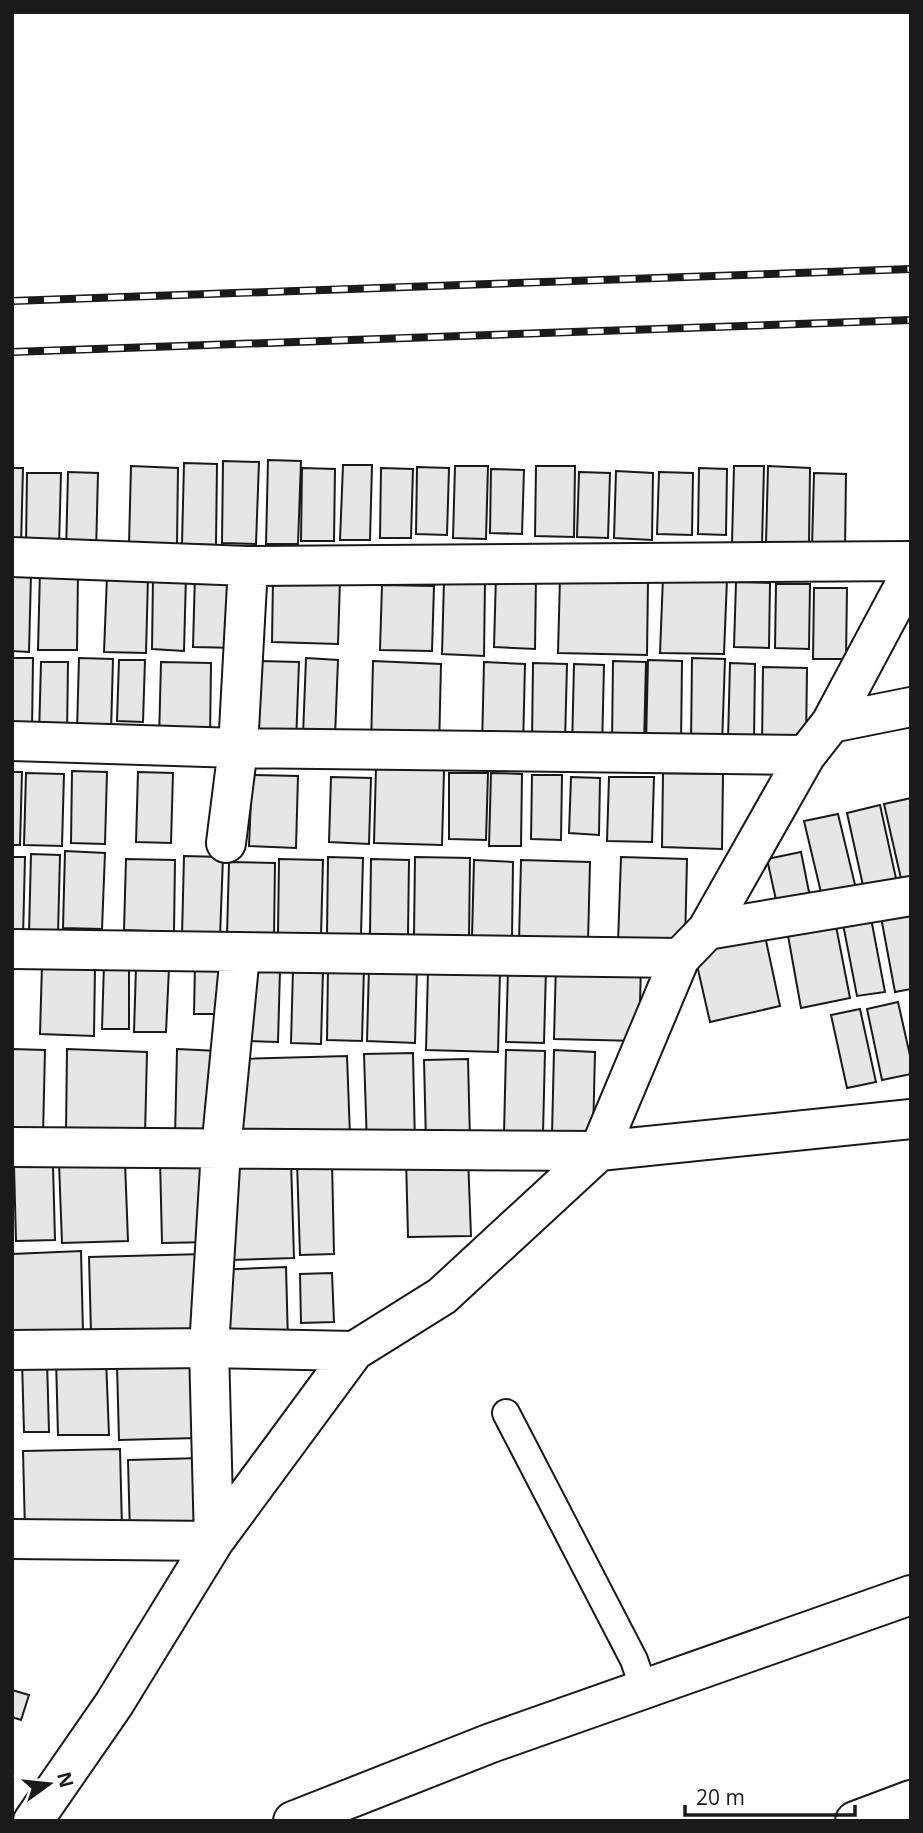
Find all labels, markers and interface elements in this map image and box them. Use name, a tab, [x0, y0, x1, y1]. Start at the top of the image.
north arrow	[14, 1749, 84, 1819]
text: N	[51, 1769, 80, 1790]
scale bar	[685, 1773, 855, 1817]
text: 20 m	[696, 1783, 745, 1811]

